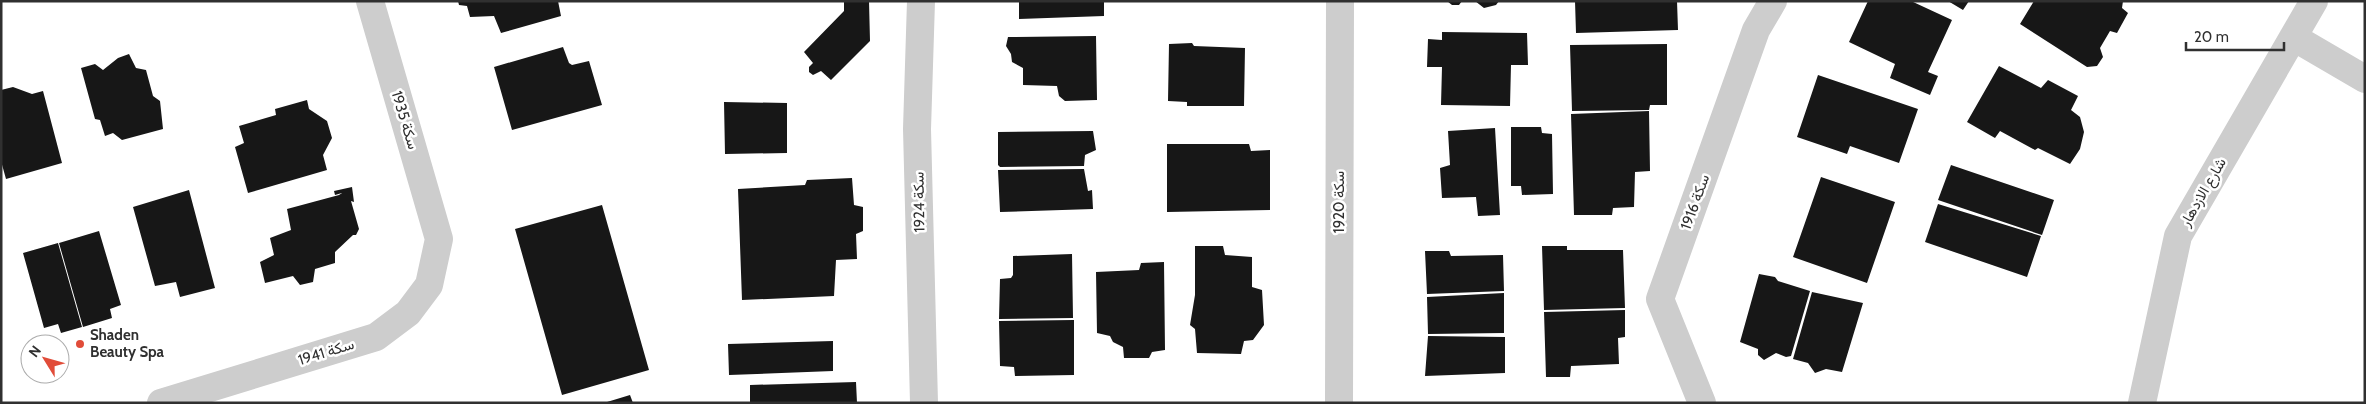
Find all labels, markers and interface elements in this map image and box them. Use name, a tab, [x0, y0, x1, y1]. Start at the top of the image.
scale bar	[2186, 20, 2284, 52]
text: 20 m	[2194, 28, 2229, 46]
street label: سكة 1935	[388, 89, 422, 152]
street label: شارع الازدهار	[2176, 154, 2232, 231]
street label: سكة 1924	[909, 171, 929, 232]
street label: سكة 1920	[1330, 171, 1348, 233]
street label: سكة 1916	[1677, 172, 1713, 232]
place label: Shaden Beauty Spa	[90, 326, 165, 361]
north arrow	[20, 334, 70, 384]
street label: سكة 1941	[296, 335, 356, 369]
marker: Shaden Beauty Spa	[74, 338, 86, 350]
text: N	[24, 342, 45, 361]

